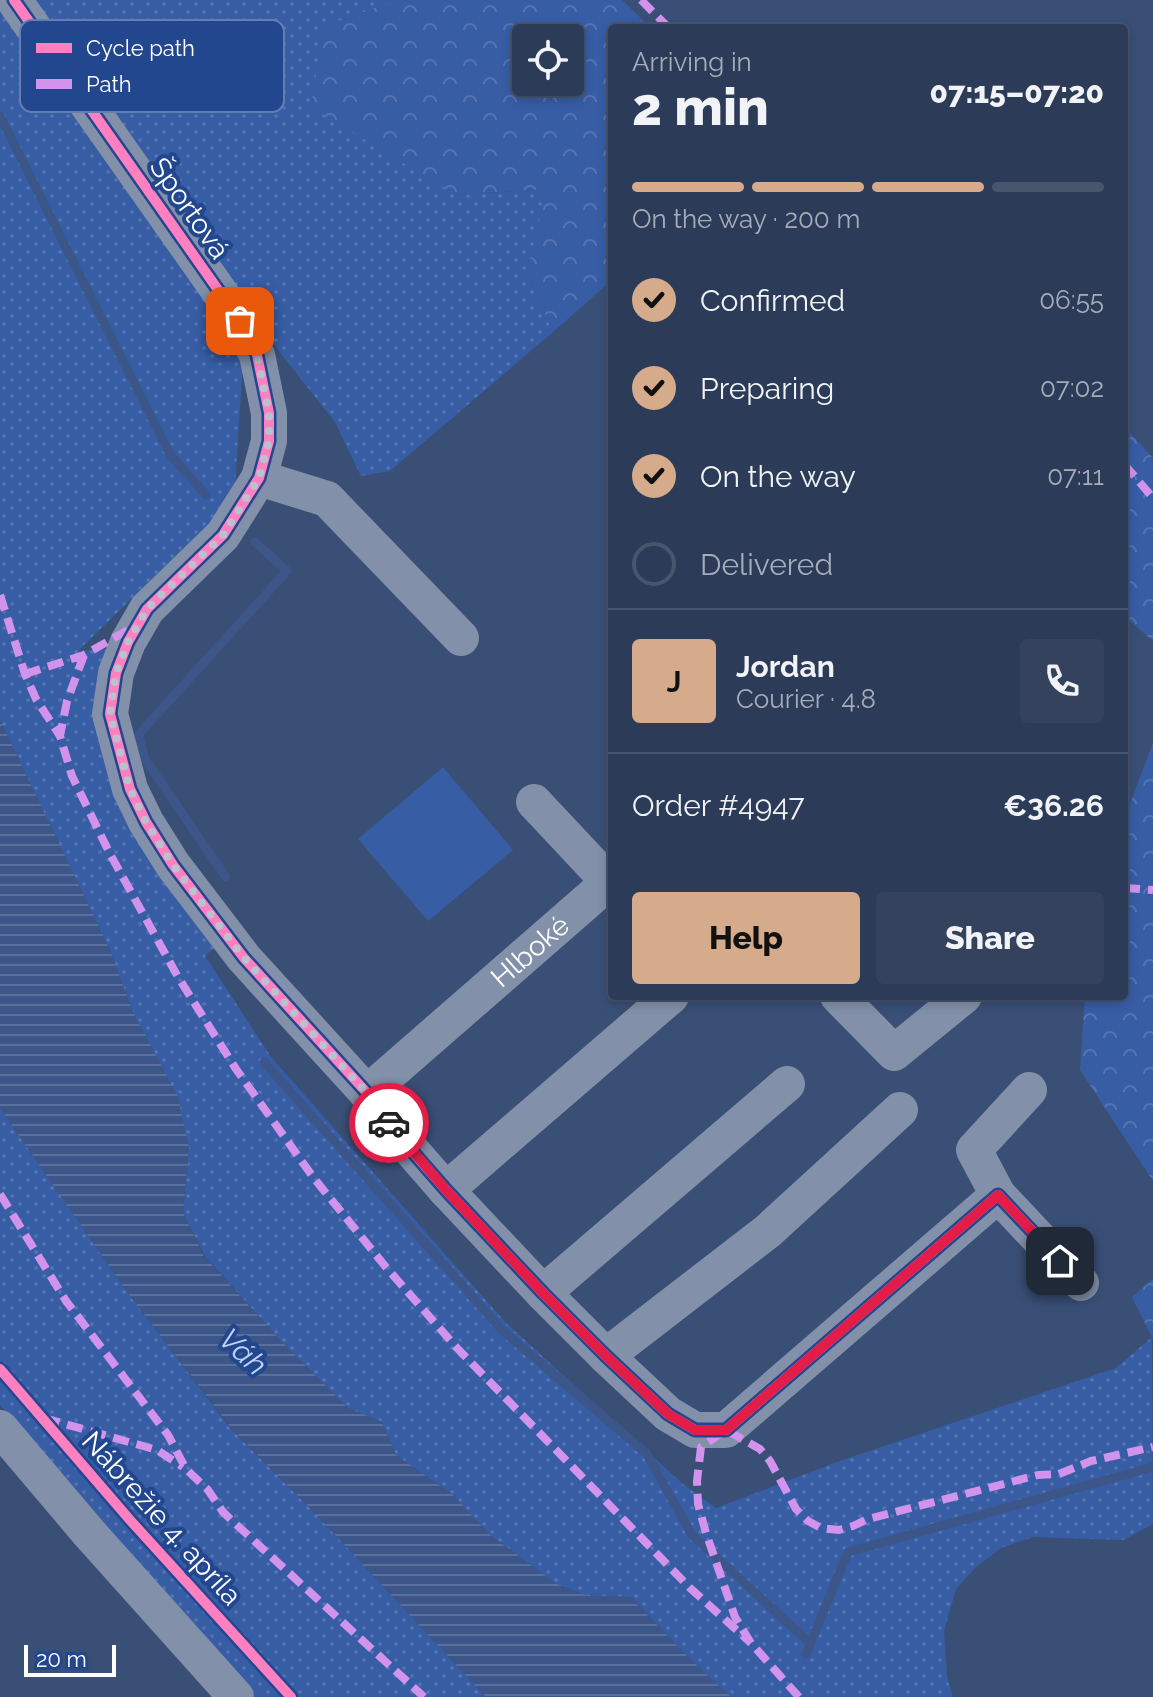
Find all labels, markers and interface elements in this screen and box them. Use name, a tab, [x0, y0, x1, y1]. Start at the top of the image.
legend	[20, 20, 284, 112]
map controls	[512, 24, 584, 96]
button: locate	[512, 24, 584, 96]
text: Cycle path	[86, 35, 195, 61]
text: Arriving in	[632, 47, 752, 77]
text: Path	[86, 71, 132, 97]
text: 07:15–07:20	[930, 75, 1104, 110]
text: 2 min	[632, 76, 769, 137]
street label: Športová	[143, 151, 237, 265]
text: On the way · 200 m	[632, 204, 860, 234]
icon: check	[632, 278, 676, 322]
text: Confirmed	[700, 283, 845, 318]
text: 06:55	[1039, 285, 1104, 315]
pin	[206, 287, 274, 355]
icon: bag	[218, 299, 262, 343]
icon: check	[632, 366, 676, 410]
text: Preparing	[700, 371, 834, 406]
text: 07:02	[1040, 373, 1104, 403]
icon: check	[632, 454, 676, 498]
text: On the way	[700, 459, 856, 494]
text: 07:11	[1047, 461, 1104, 491]
text: Delivered	[700, 547, 833, 582]
button: phone	[1020, 639, 1104, 723]
text: Jordan	[736, 649, 835, 684]
text: J	[667, 664, 681, 699]
text: Courier · 4.8	[736, 684, 876, 714]
text: Order #4947	[632, 788, 805, 823]
text: €36.26	[1003, 788, 1104, 823]
button: Help	[632, 892, 860, 984]
button: Share	[876, 892, 1104, 984]
street label: Hlboké	[484, 909, 576, 994]
courier	[349, 1083, 429, 1163]
icon: car	[367, 1101, 411, 1145]
pin	[1026, 1227, 1094, 1295]
icon: home	[1038, 1239, 1082, 1283]
water label: Váh	[212, 1321, 274, 1382]
street label: Nábrežie 4. apríla	[75, 1425, 248, 1612]
scale bar	[24, 1641, 116, 1677]
text: 20 m	[36, 1646, 87, 1672]

